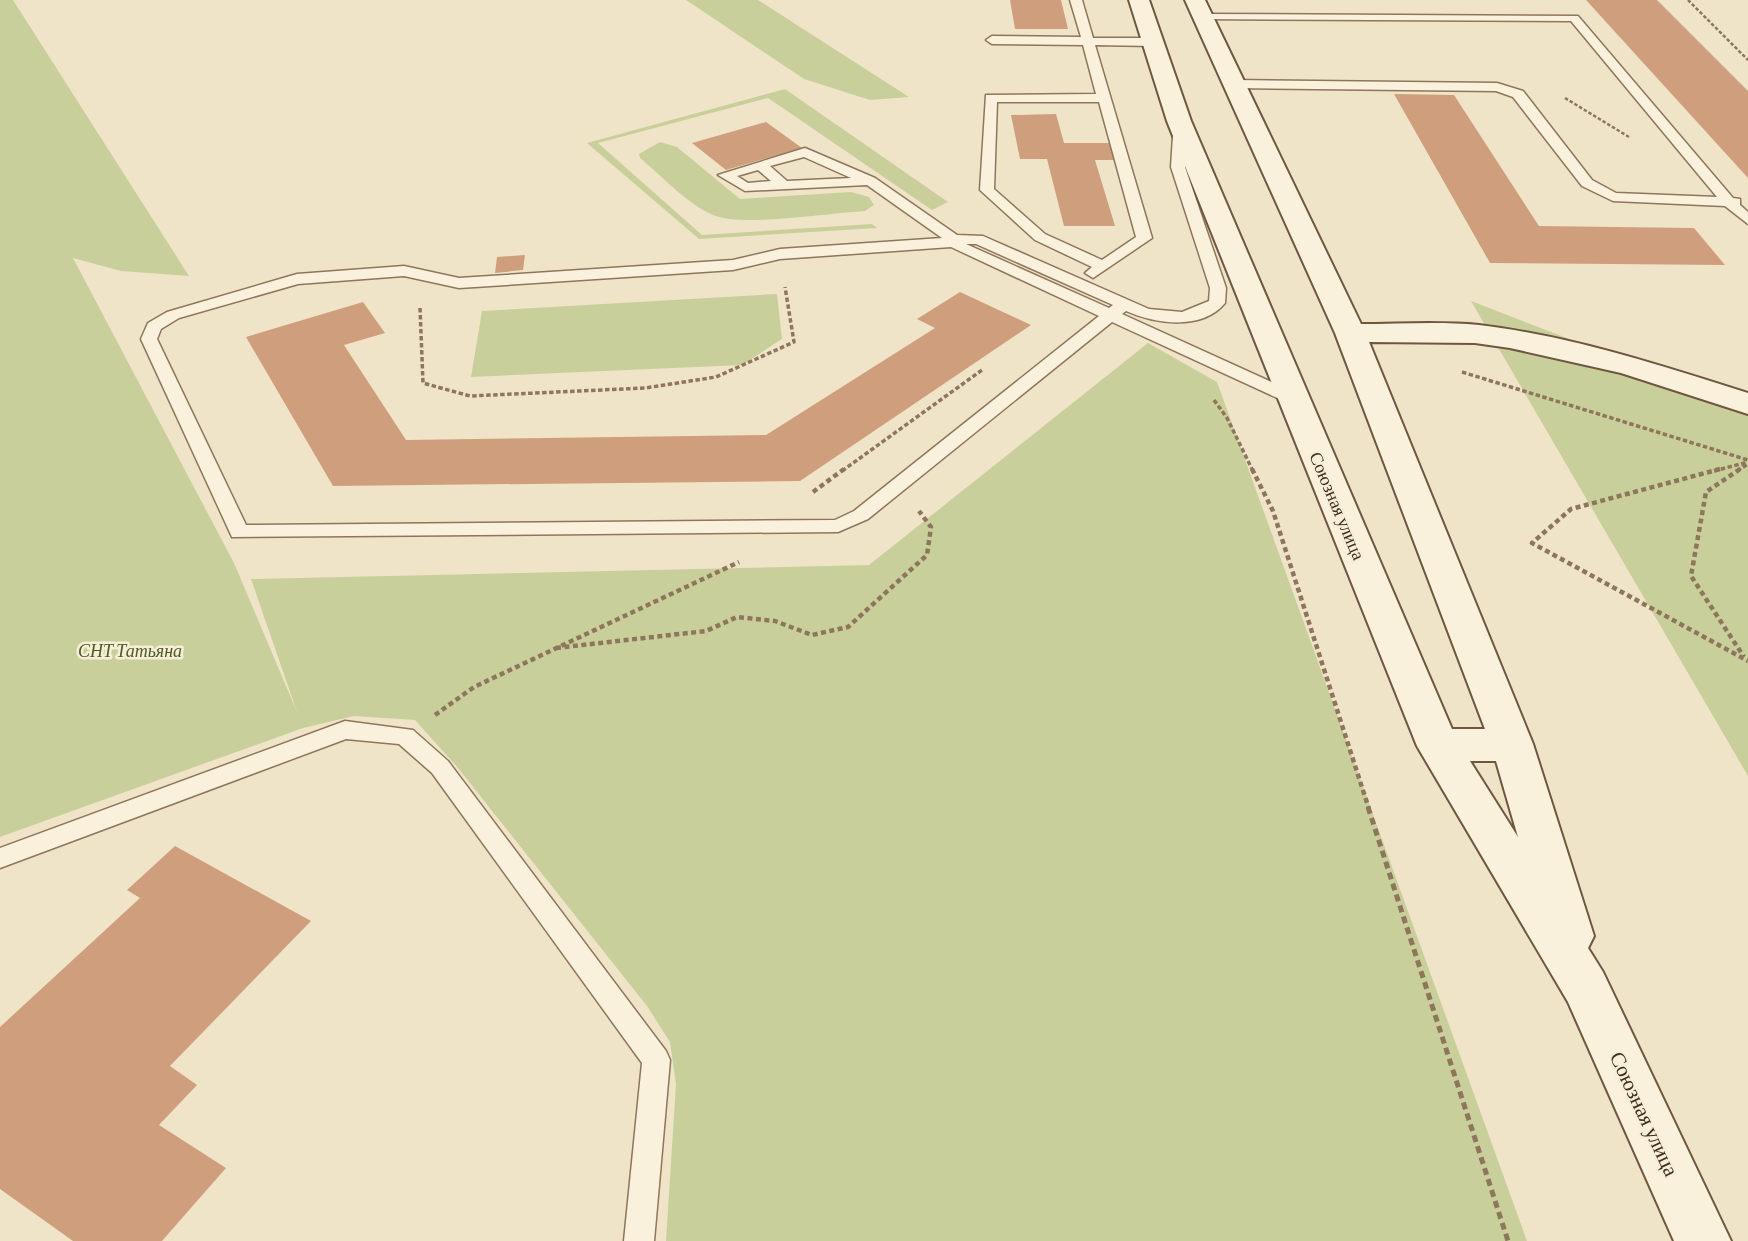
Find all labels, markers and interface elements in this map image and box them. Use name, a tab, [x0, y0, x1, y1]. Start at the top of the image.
street label: Союзная улица	[1305, 449, 1369, 563]
park label: СНТ Татьяна	[78, 641, 182, 661]
street label: Союзная улица	[1605, 1048, 1684, 1181]

